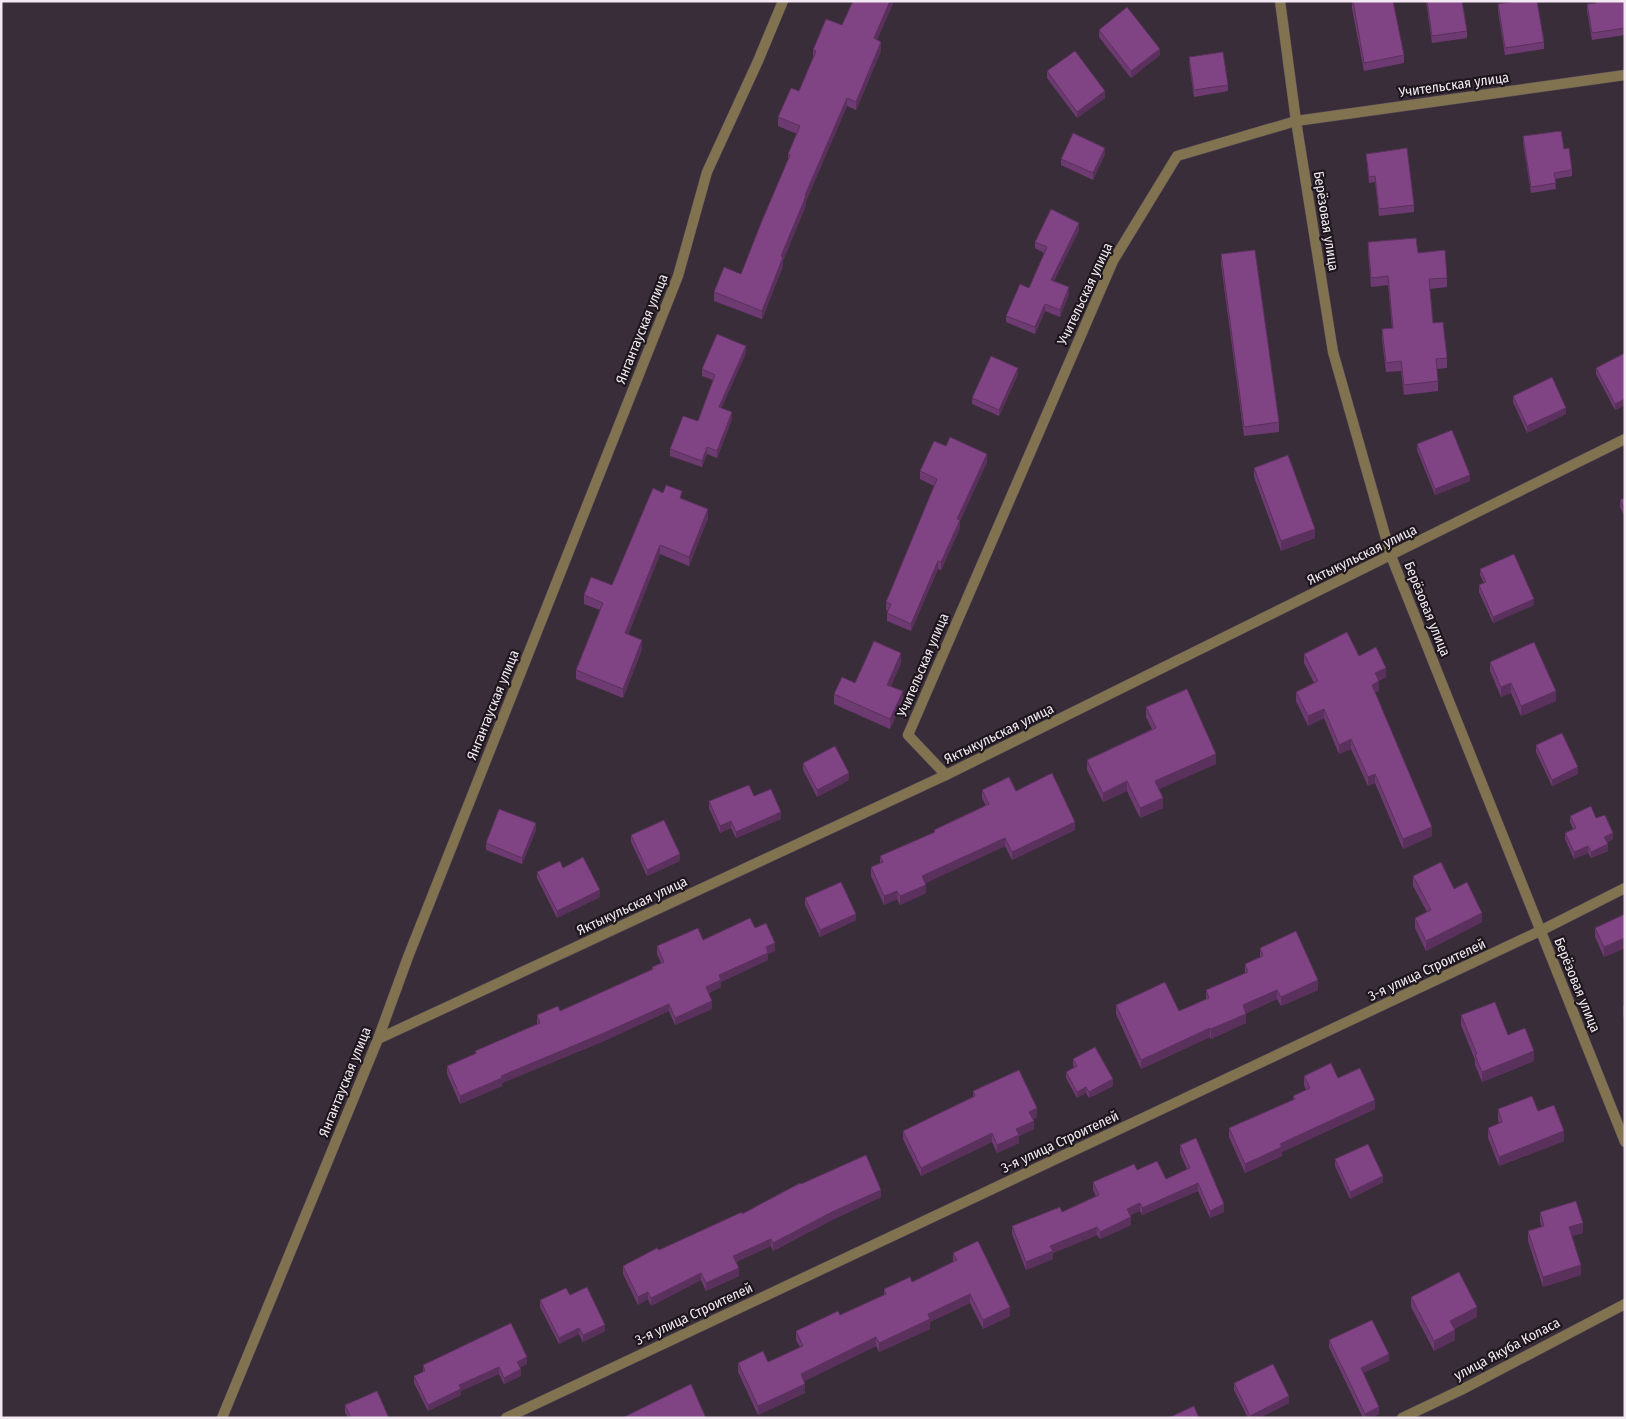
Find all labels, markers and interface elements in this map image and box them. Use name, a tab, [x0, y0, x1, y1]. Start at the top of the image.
street label: Учительская улица	[1397, 69, 1510, 101]
street label: Берёзовая улица	[1310, 170, 1342, 272]
street label: Учительская улица	[1053, 240, 1116, 349]
street label: Янгантауская улица	[612, 271, 672, 386]
street label: Яктыкульская улица	[1304, 521, 1420, 589]
street label: Берёзовая улица	[1400, 559, 1454, 659]
street label: Учительская улица	[893, 610, 953, 720]
street label: Янгантауская улица	[463, 647, 523, 762]
street label: Яктыкульская улица	[941, 700, 1057, 768]
street label: Яктыкульская улица	[574, 873, 690, 939]
street label: 3-я улица Строителей	[1365, 935, 1489, 1005]
street label: Берёзовая улица	[1550, 935, 1604, 1035]
street label: Янгантауская улица	[315, 1024, 375, 1139]
street label: 3-я улица Строителей	[998, 1107, 1122, 1177]
street label: 3-я улица Строителей	[632, 1279, 756, 1349]
street label: улица Якуба Коласа	[1451, 1314, 1563, 1384]

